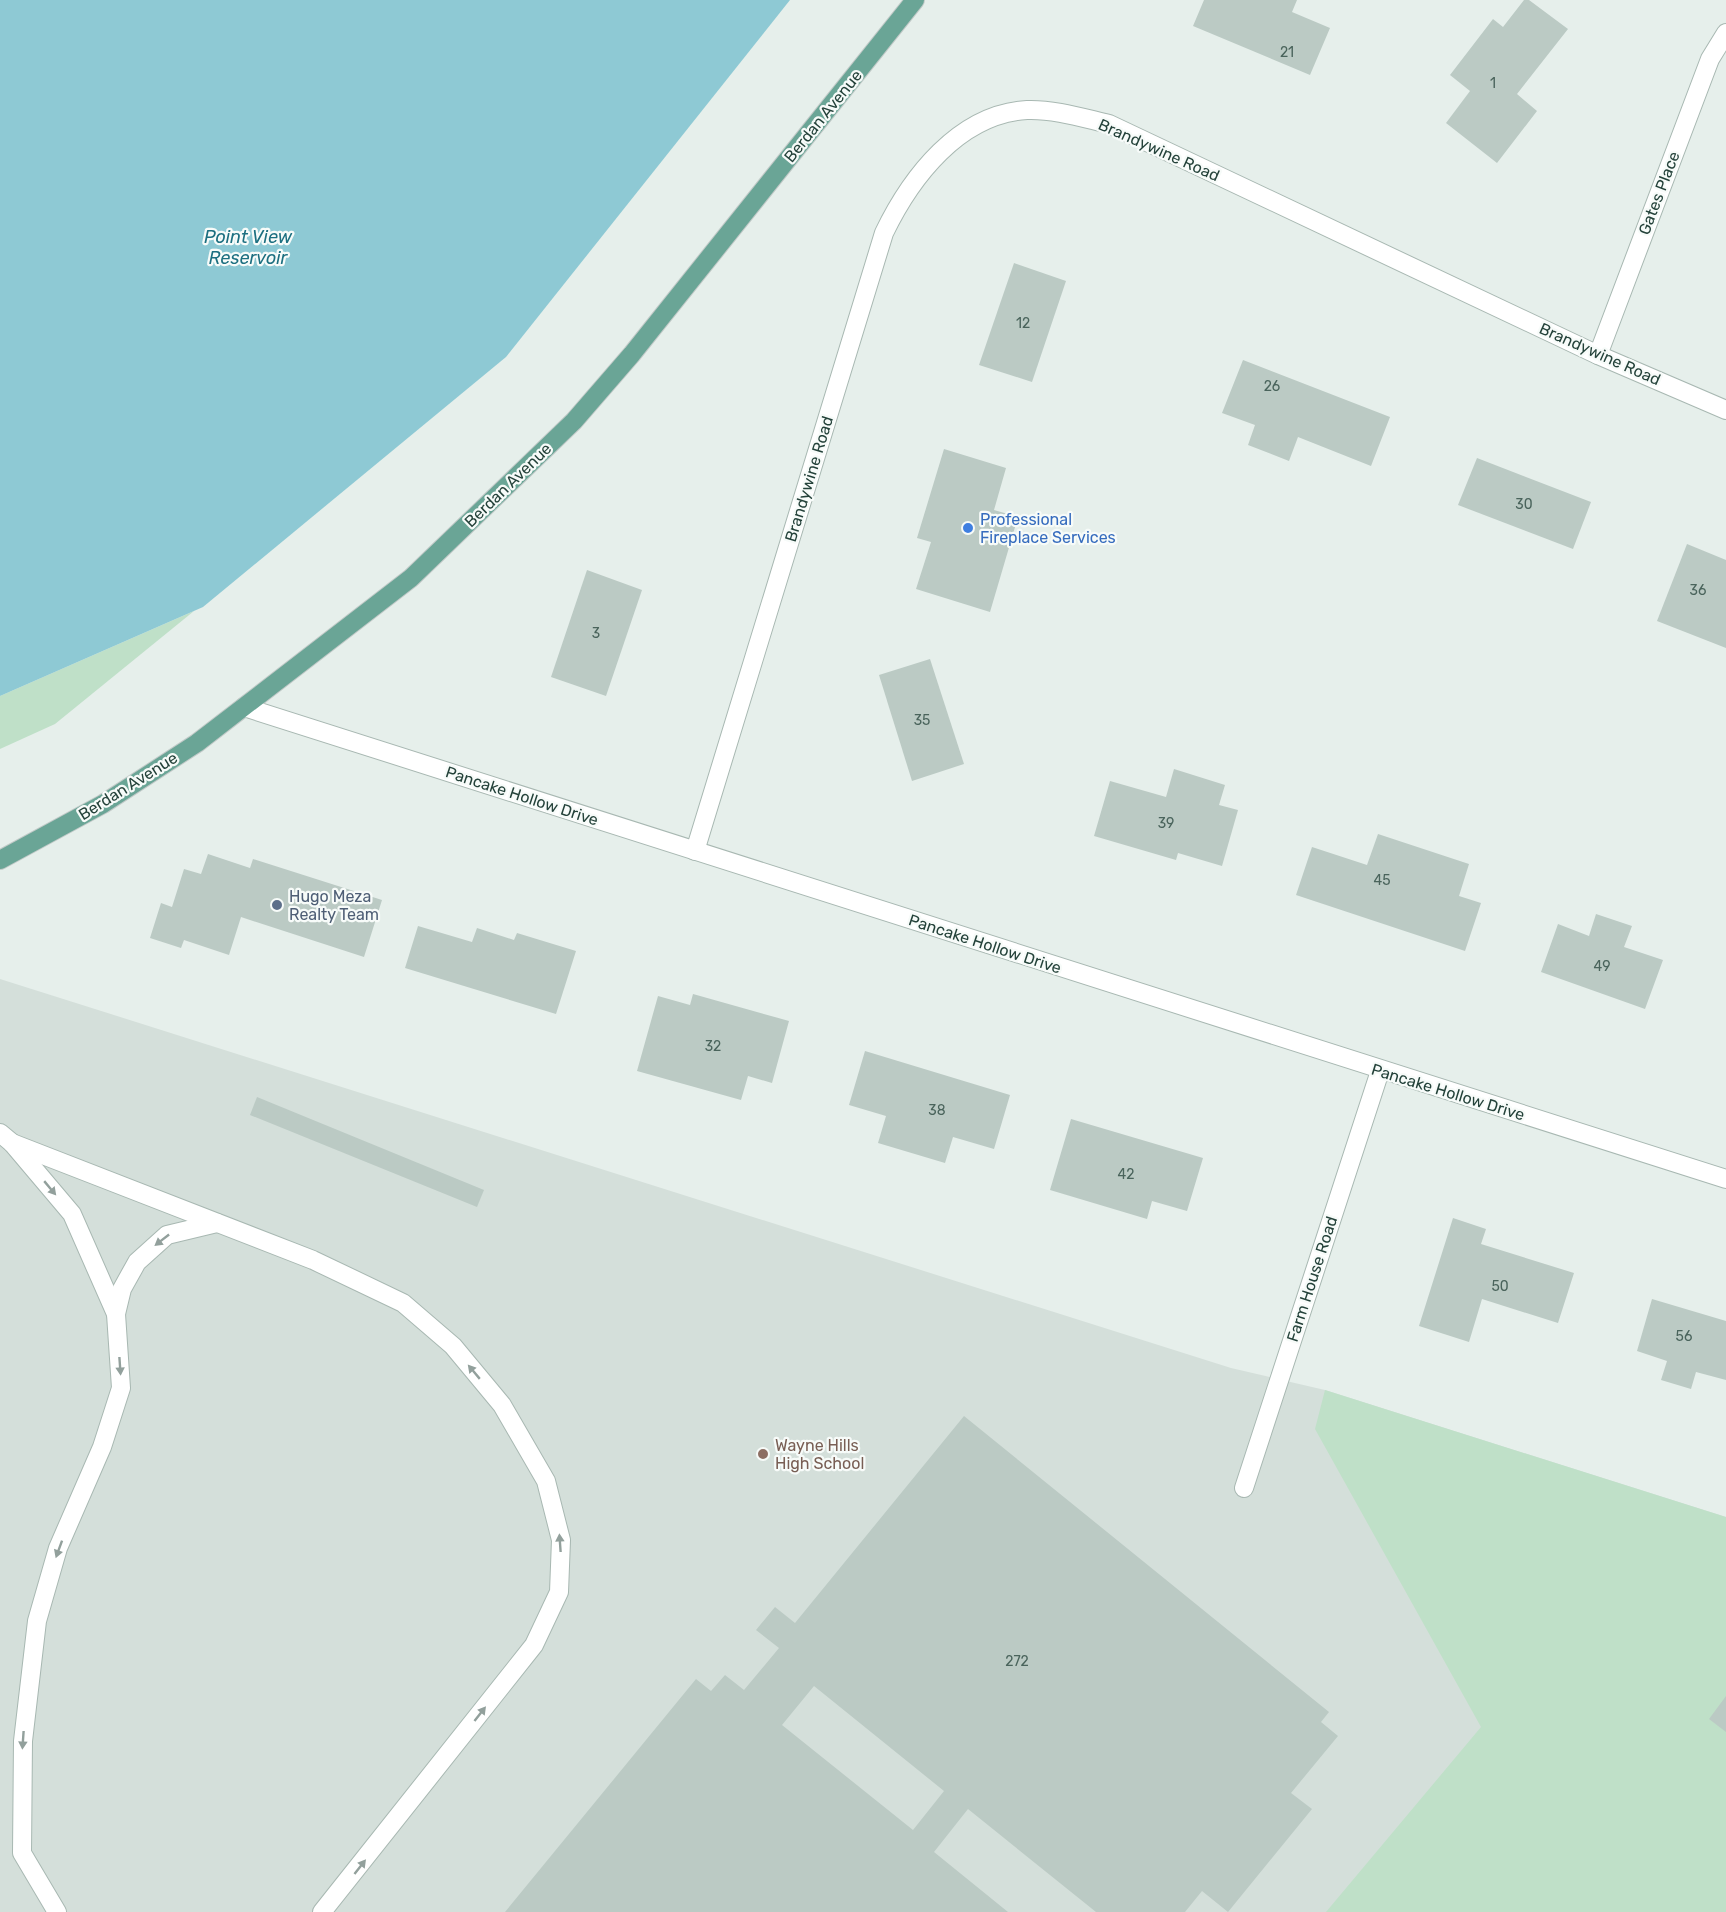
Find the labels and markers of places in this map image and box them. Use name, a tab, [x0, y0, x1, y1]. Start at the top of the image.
place label: Professional Fireplace Services	[980, 510, 1116, 547]
marker: Professional Fireplace Services	[961, 521, 975, 535]
place label: Hugo Meza Realty Team	[289, 887, 379, 924]
marker: Hugo Meza Realty Team	[270, 898, 284, 912]
place label: Wayne Hills High School	[775, 1436, 864, 1473]
marker: Wayne Hills High School	[756, 1447, 770, 1461]

